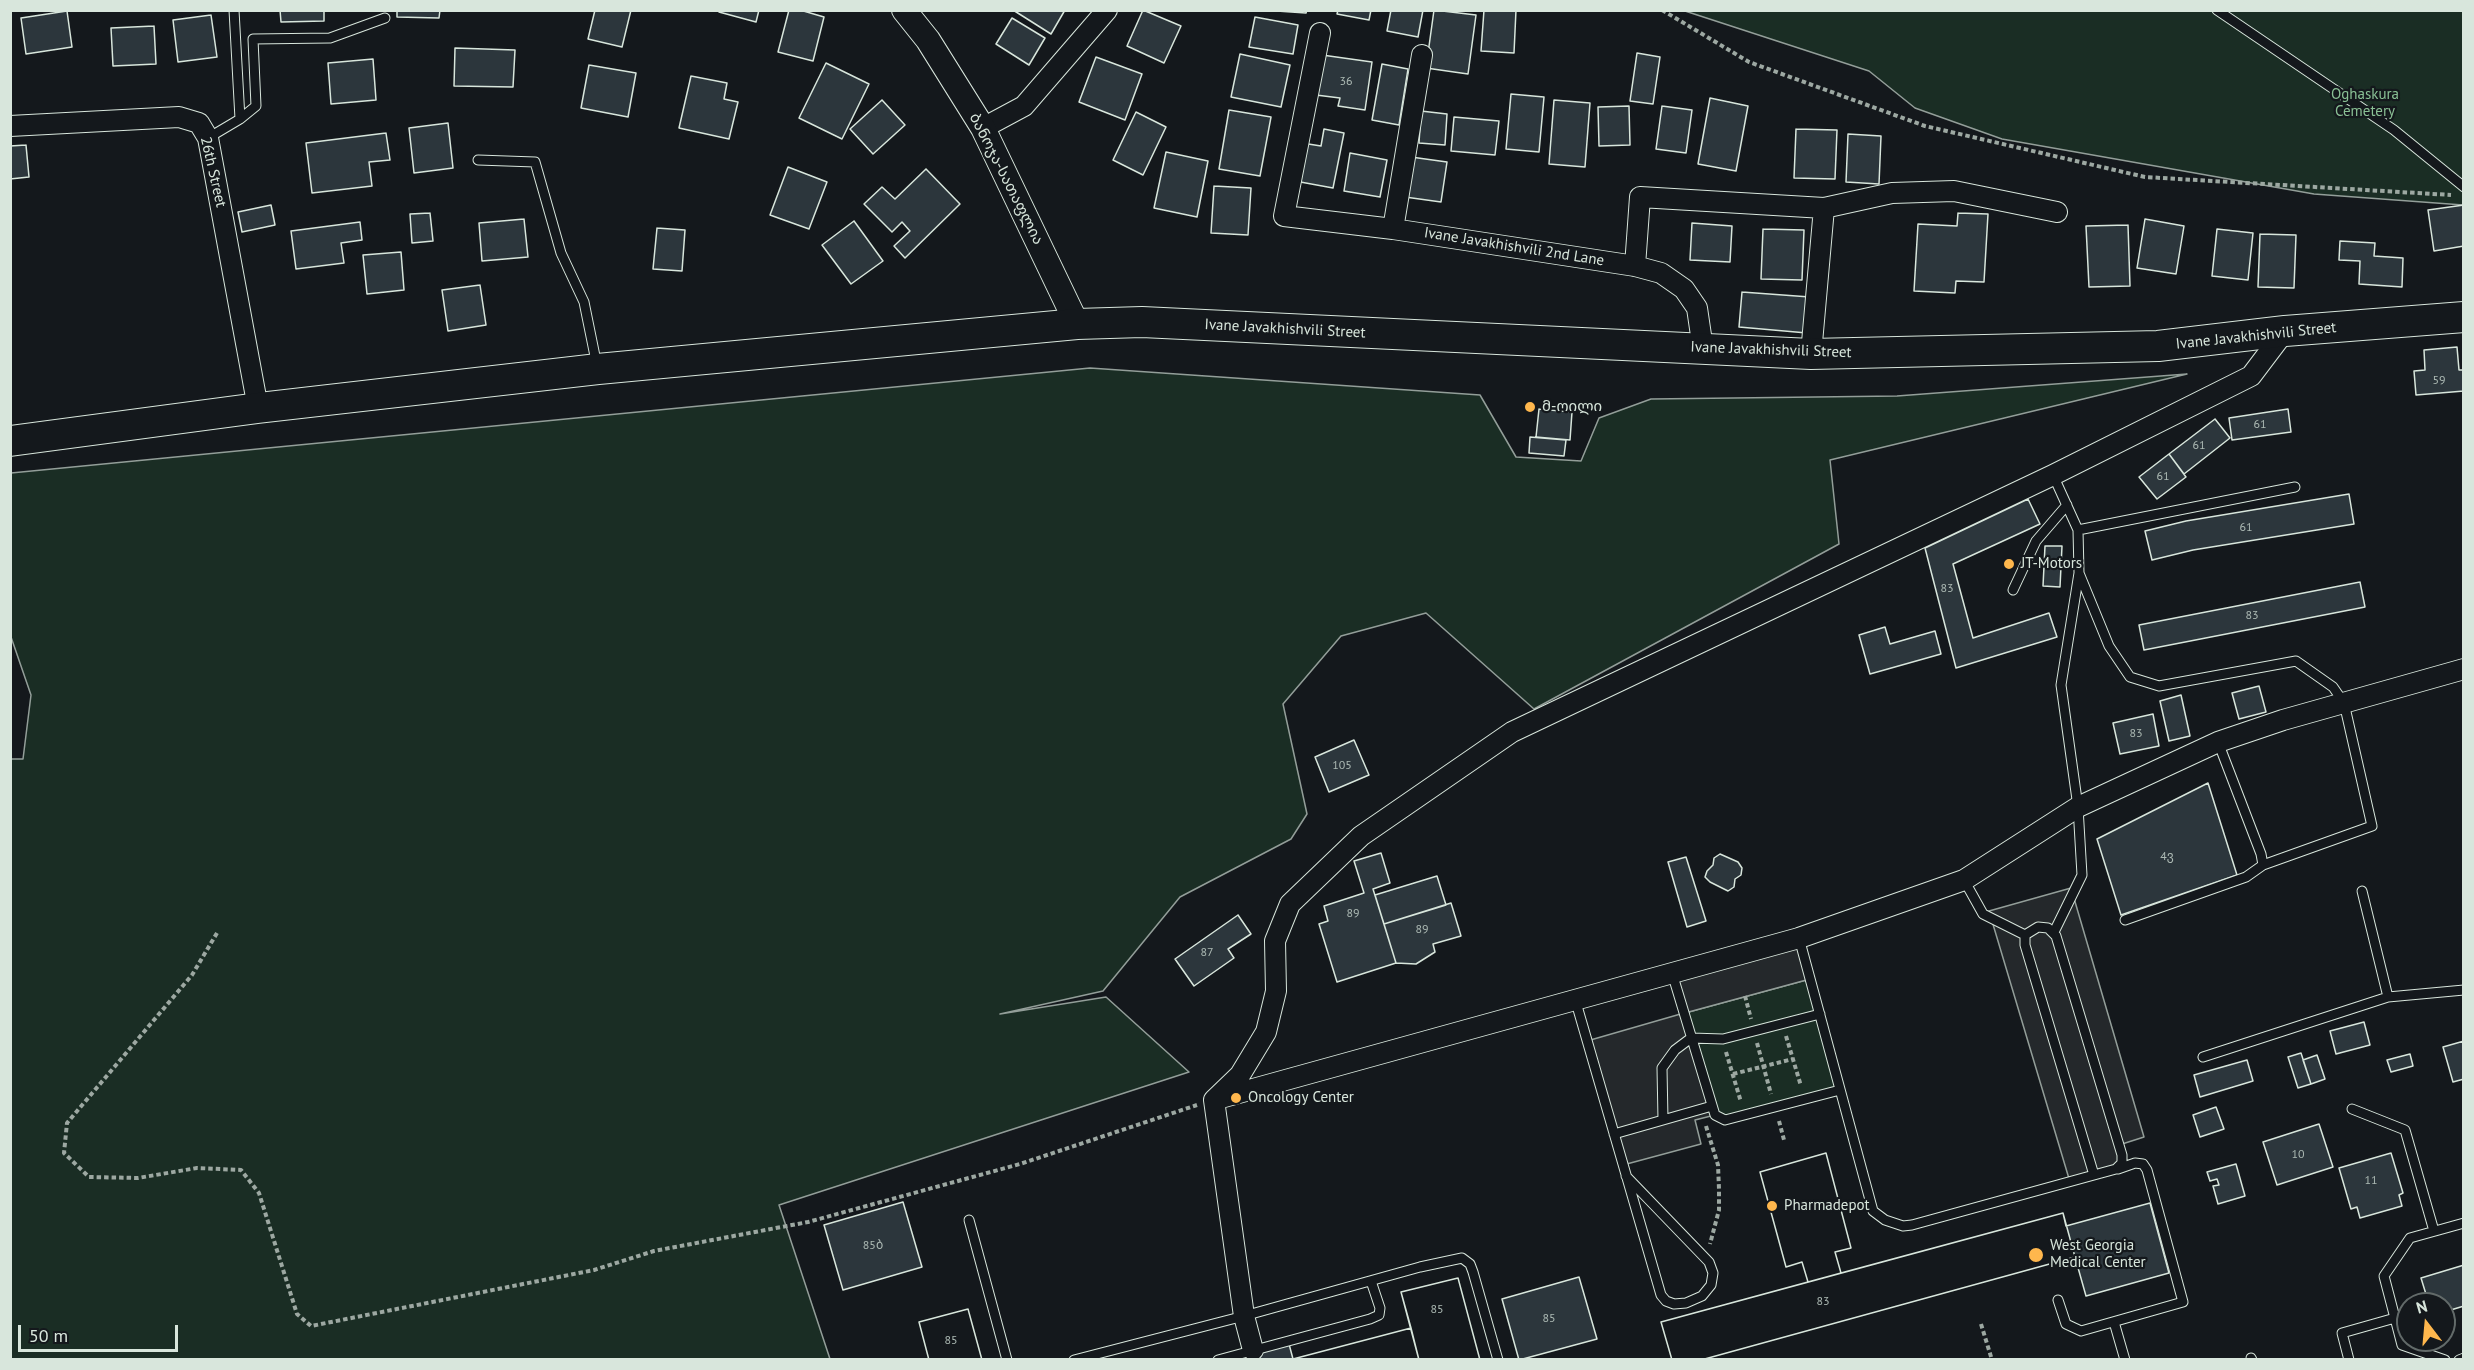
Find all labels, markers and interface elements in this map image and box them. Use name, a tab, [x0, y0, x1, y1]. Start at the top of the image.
house number: 36	[1339, 75, 1353, 89]
park label: Oghaskura Cemetery	[2331, 86, 2399, 121]
street label: ბანოჯა-სათაფლია	[965, 110, 1047, 248]
street label: 26th Street	[196, 135, 230, 209]
street label: Ivane Javakhishvili 2nd Lane	[1423, 224, 1605, 270]
street label: Ivane Javakhishvili Street	[1204, 316, 1366, 342]
street label: Ivane Javakhishvili Street	[2175, 319, 2337, 353]
street label: Ivane Javakhishvili Street	[1690, 338, 1852, 362]
house number: 59	[2432, 374, 2446, 388]
place label: მ-ოილი	[1542, 398, 1602, 416]
marker: მ-ოილი	[1523, 400, 1537, 414]
house number: 61	[2253, 418, 2267, 432]
house number: 61	[2192, 439, 2206, 453]
house number: 61	[2156, 470, 2170, 484]
house number: 61	[2239, 521, 2253, 535]
place label: JT-Motors	[2021, 555, 2082, 573]
marker: JT-Motors	[2002, 557, 2016, 571]
house number: 83	[1940, 582, 1954, 596]
house number: 83	[2245, 609, 2259, 623]
house number: 83	[2129, 727, 2143, 741]
house number: 105	[1332, 759, 1352, 773]
house number: 4ვ	[2160, 850, 2174, 864]
house number: 89	[1346, 907, 1360, 921]
house number: 89	[1415, 923, 1429, 937]
house number: 87	[1200, 946, 1214, 960]
place label: Oncology Center	[1248, 1089, 1354, 1107]
marker: Oncology Center	[1229, 1091, 1243, 1105]
house number: 10	[2291, 1148, 2305, 1162]
house number: 11	[2364, 1174, 2378, 1188]
place label: Pharmadepot	[1784, 1197, 1870, 1215]
marker: Pharmadepot	[1765, 1199, 1779, 1213]
place label: West Georgia Medical Center	[2050, 1237, 2146, 1272]
house number: 85ბ	[863, 1239, 883, 1253]
marker: West Georgia Medical Center	[2027, 1246, 2045, 1264]
north arrow	[2396, 1292, 2456, 1352]
house number: 83	[1816, 1295, 1830, 1309]
text: N	[2414, 1296, 2429, 1318]
house number: 85	[1430, 1303, 1444, 1317]
house number: 85	[1542, 1312, 1556, 1326]
scale bar	[21, 1313, 182, 1351]
text: 50 m	[29, 1324, 68, 1347]
house number: 85	[944, 1334, 958, 1348]

